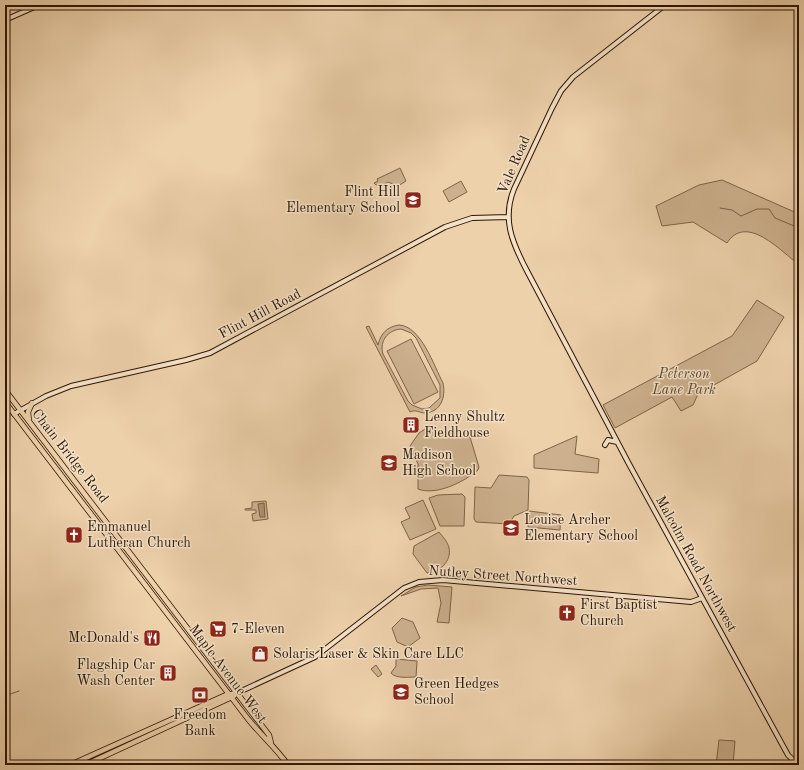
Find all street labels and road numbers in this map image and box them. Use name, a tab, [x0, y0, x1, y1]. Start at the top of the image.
street label: Vale Road	[495, 134, 533, 196]
street label: Flint Hill Road	[217, 286, 303, 342]
street label: Chain Bridge Road	[29, 406, 111, 506]
street label: Malcolm Road Northwest	[653, 494, 739, 634]
street label: Nutley Street Northwest	[428, 564, 578, 588]
street label: Maple Avenue West	[186, 622, 270, 726]

